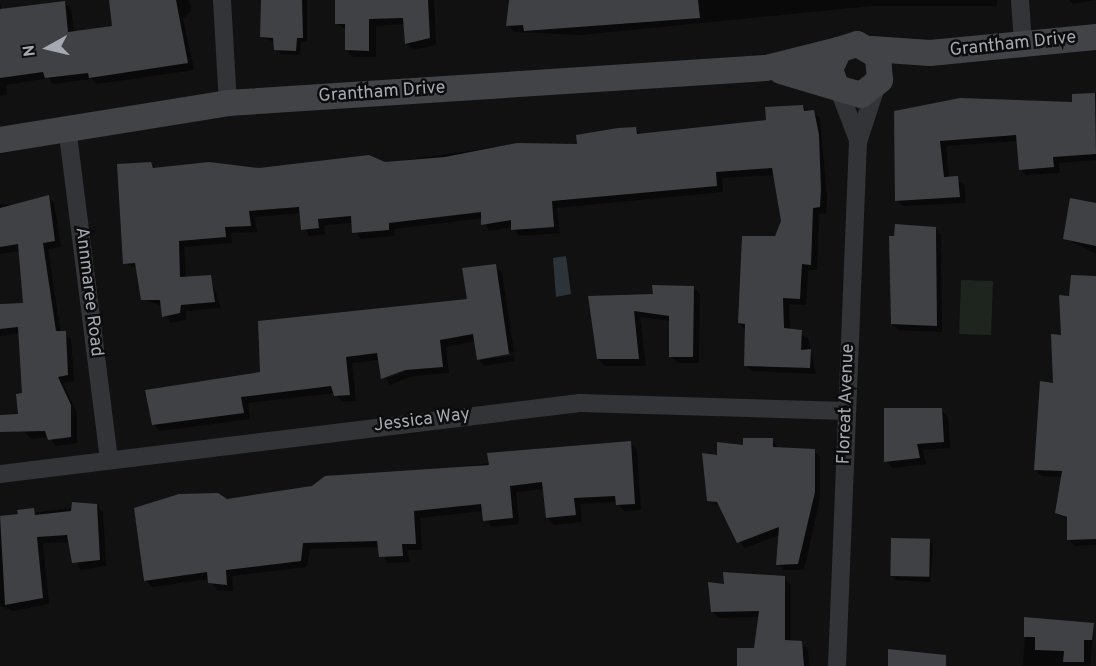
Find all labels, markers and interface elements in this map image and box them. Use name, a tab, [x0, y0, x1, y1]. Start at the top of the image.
north arrow	[18, 18, 78, 78]
street label: Grantham Drive	[949, 28, 1077, 62]
text: N	[19, 43, 41, 58]
street label: Grantham Drive	[318, 78, 446, 108]
street label: Annmaree Road	[69, 226, 107, 358]
street label: Floreat Avenue	[834, 343, 860, 465]
street label: Jessica Way	[373, 404, 471, 438]

